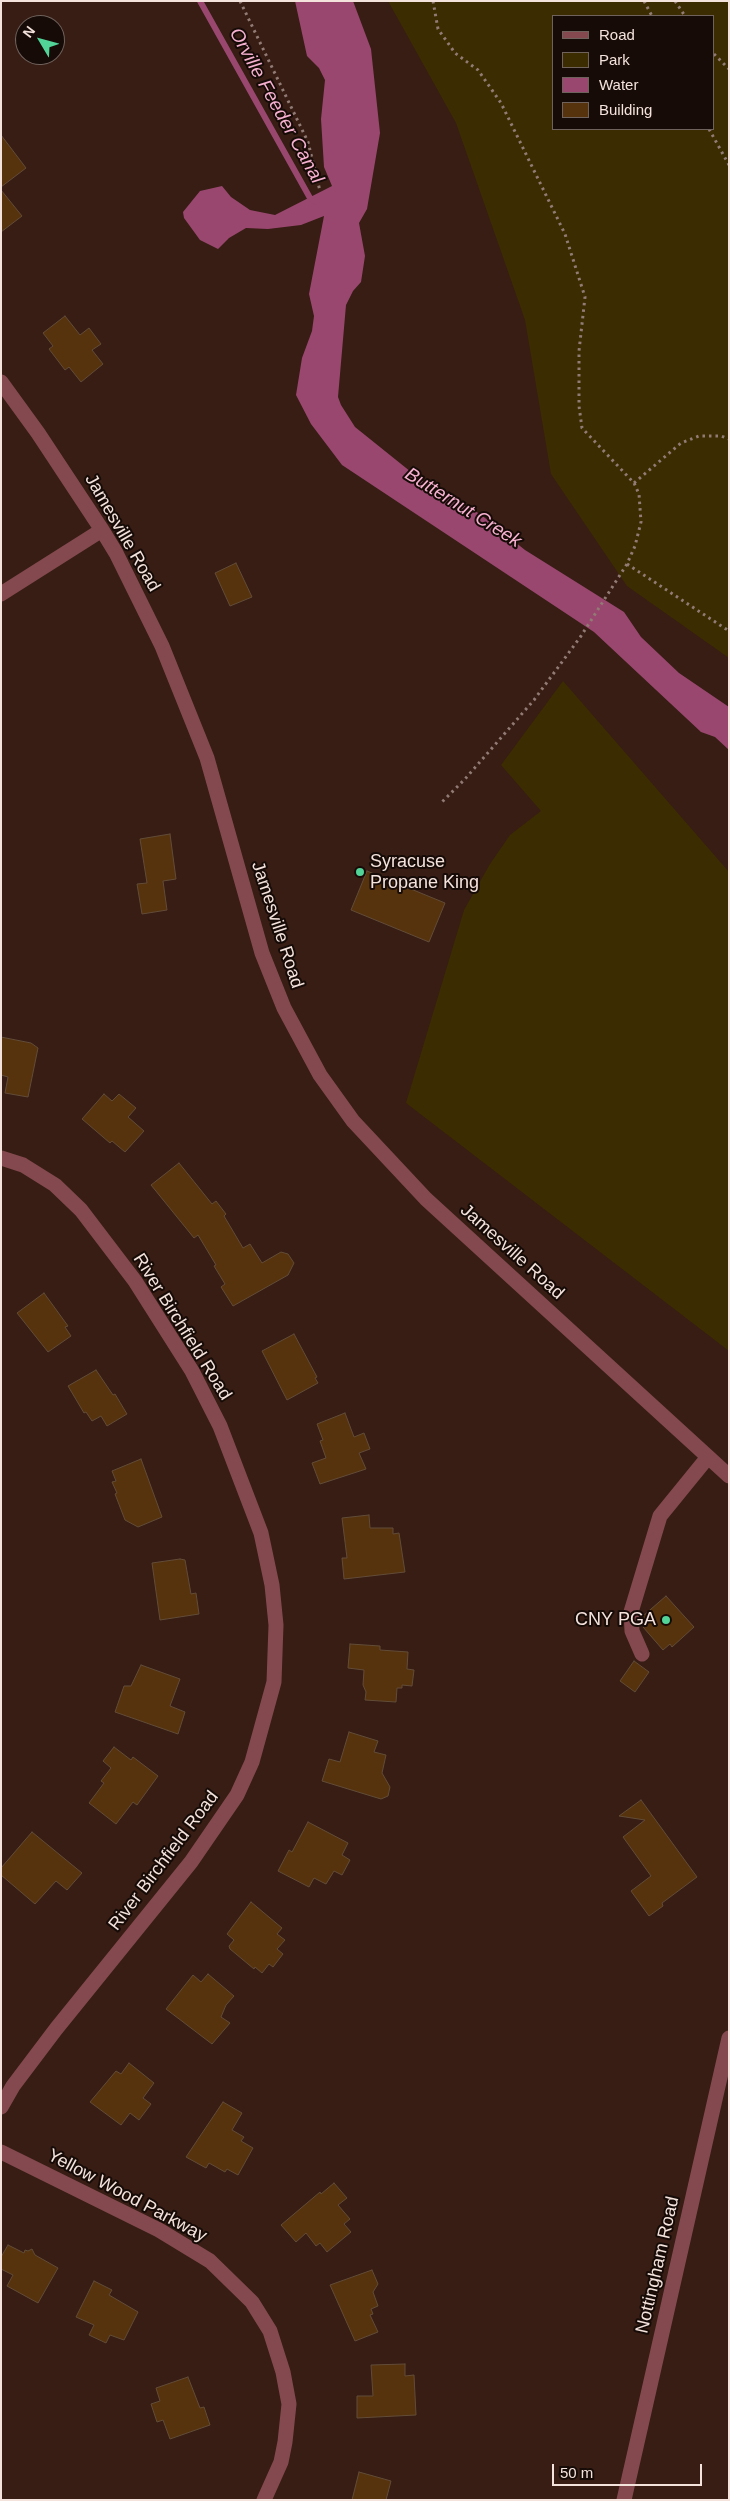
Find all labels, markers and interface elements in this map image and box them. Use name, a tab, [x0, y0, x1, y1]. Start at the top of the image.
north arrow	[15, 15, 65, 65]
legend	[552, 15, 715, 130]
text: N	[19, 23, 38, 40]
water label: Orville Feeder Canal	[224, 24, 328, 188]
text: Road	[599, 26, 635, 43]
text: Park	[599, 51, 630, 68]
text: Water	[599, 76, 638, 93]
text: Building	[599, 101, 652, 118]
water label: Butternut Creek	[401, 463, 525, 553]
street label: Jamesville Road	[80, 470, 164, 596]
place label: Syracuse Propane King	[370, 851, 479, 894]
street label: Jamesville Road	[246, 859, 308, 991]
marker: Syracuse Propane King	[354, 866, 366, 878]
street label: Jamesville Road	[456, 1200, 568, 1304]
street label: River Birchfield Road	[128, 1250, 236, 1404]
place label: CNY PGA	[575, 1609, 656, 1631]
marker: CNY PGA	[660, 1614, 672, 1626]
street label: River Birchfield Road	[105, 1787, 223, 1935]
street label: Yellow Wood Parkway	[44, 2145, 210, 2247]
street label: Nottingham Road	[632, 2194, 684, 2336]
scale bar	[555, 2454, 705, 2486]
text: 50 m	[560, 2464, 593, 2481]

